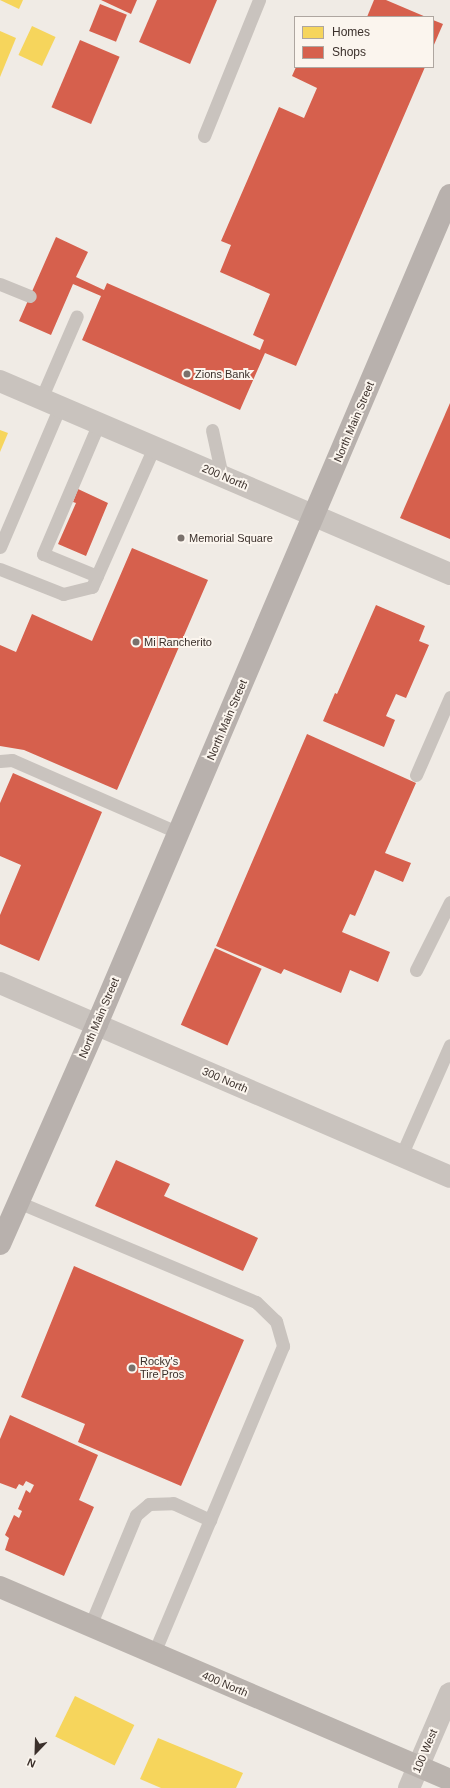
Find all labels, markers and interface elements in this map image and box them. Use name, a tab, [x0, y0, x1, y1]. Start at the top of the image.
legend	[294, 16, 434, 68]
text: Homes	[332, 25, 370, 39]
text: Shops	[332, 45, 366, 59]
place label: Zions Bank	[195, 367, 250, 381]
marker: Zions Bank	[182, 369, 192, 379]
street label: North Main Street	[331, 380, 377, 464]
street label: 200 North	[200, 461, 250, 493]
place label: Memorial Square	[189, 531, 273, 545]
marker: Memorial Square	[176, 533, 186, 543]
place label: Mi Rancherito	[144, 635, 212, 649]
marker: Mi Rancherito	[131, 637, 141, 647]
street label: North Main Street	[204, 678, 250, 762]
street label: North Main Street	[76, 976, 122, 1060]
street label: 300 North	[200, 1064, 250, 1096]
place label: Rocky's Tire Pros	[140, 1355, 184, 1381]
marker: Rocky's Tire Pros	[127, 1363, 137, 1373]
street label: 400 North	[200, 1668, 250, 1700]
street label: 100 West	[410, 1727, 440, 1775]
north arrow	[16, 1732, 56, 1772]
text: N	[25, 1756, 37, 1770]

